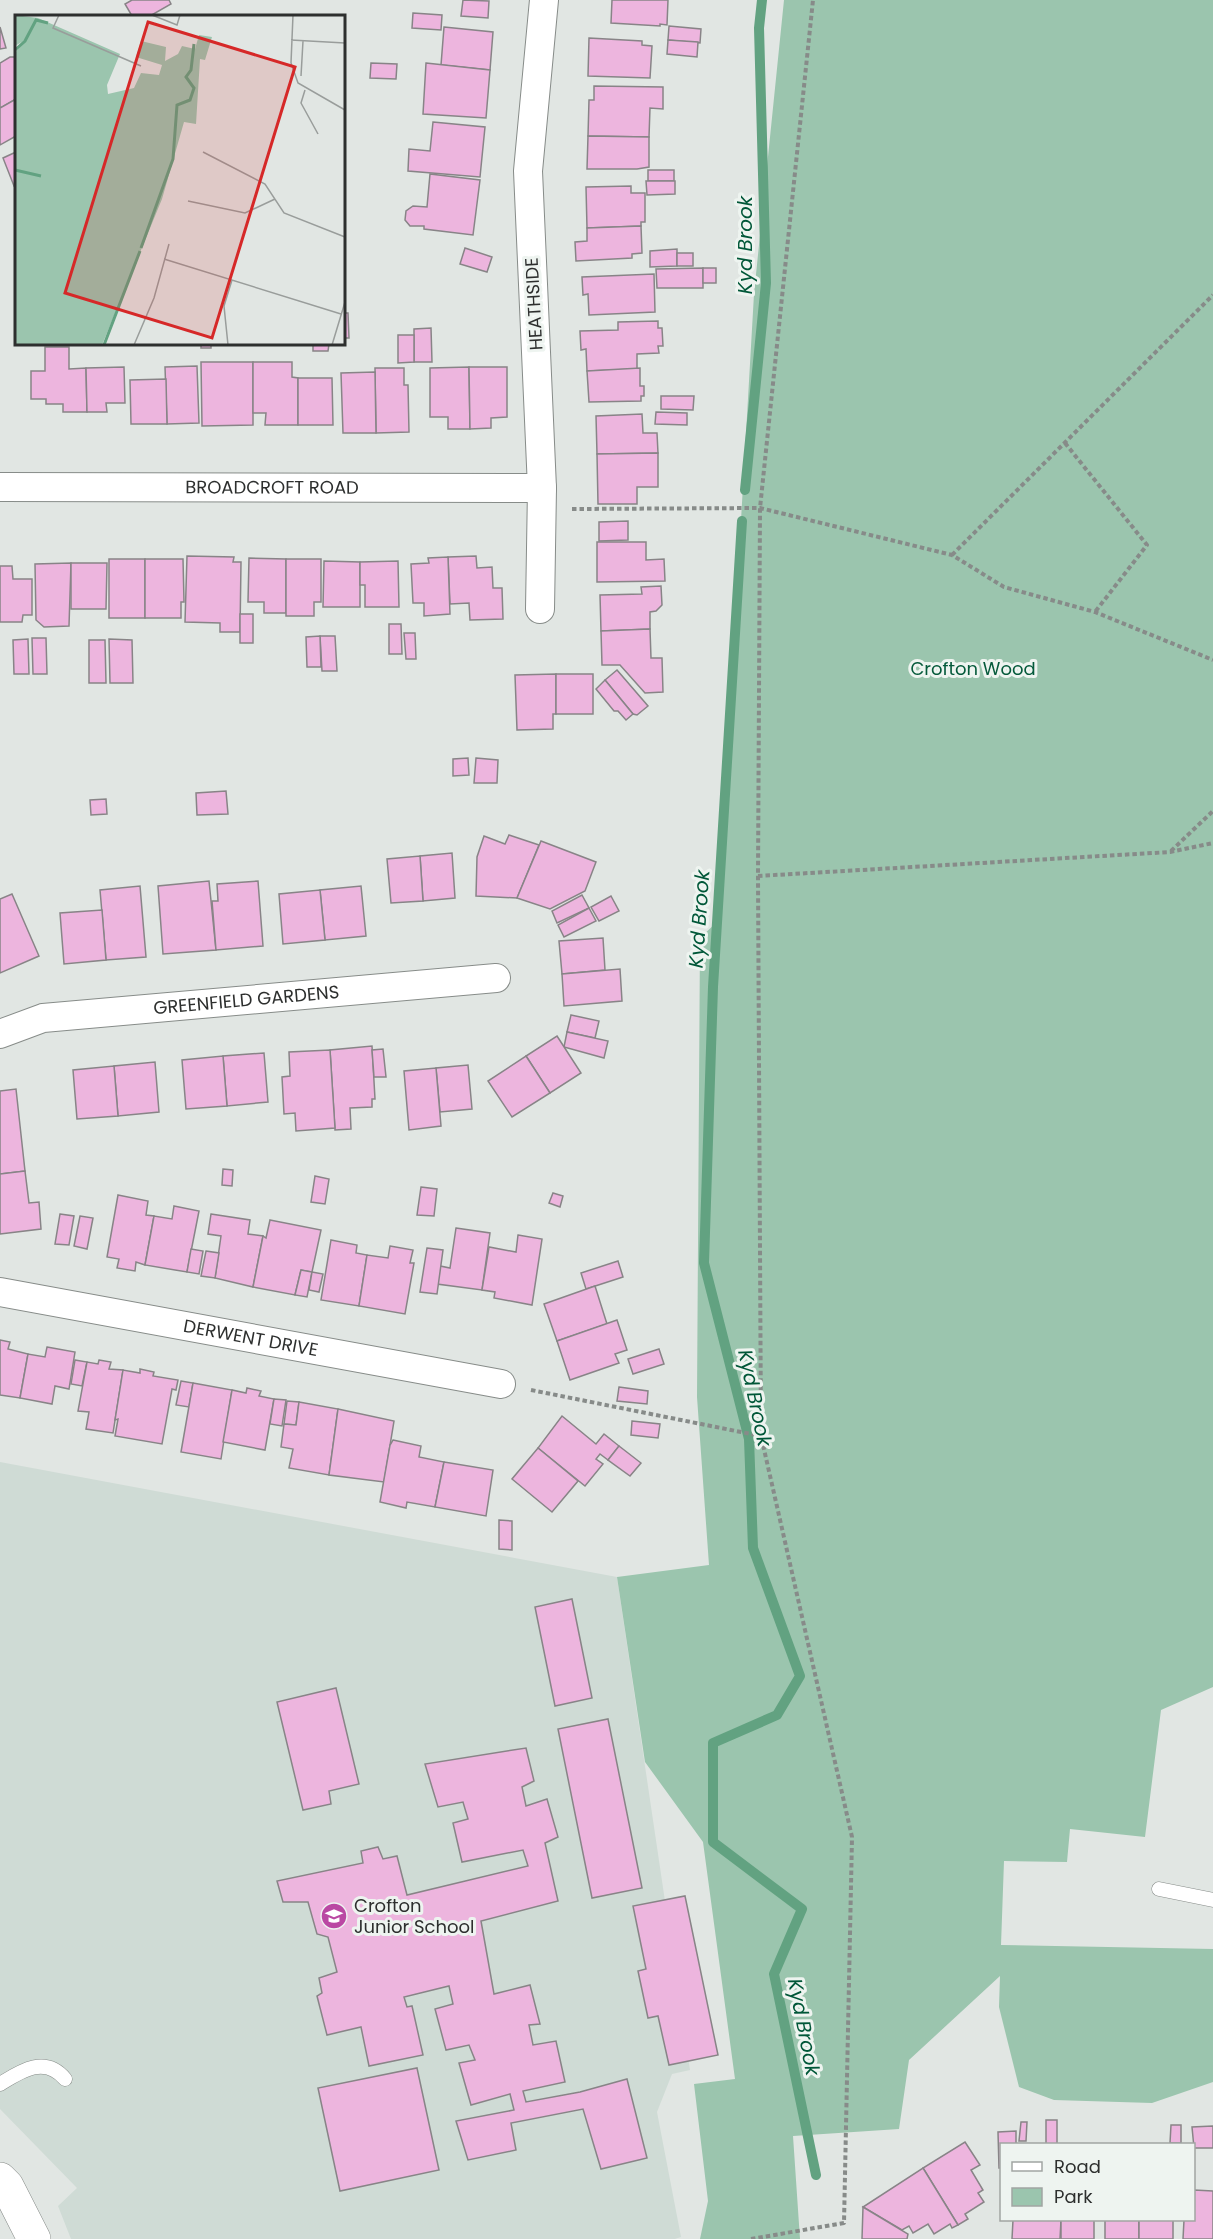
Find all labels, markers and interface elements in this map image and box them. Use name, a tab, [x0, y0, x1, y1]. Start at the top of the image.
inset map	[15, 15, 345, 345]
water label: Kyd Brook	[731, 194, 759, 294]
street label: HEATHSIDE	[519, 257, 548, 351]
street label: BROADCROFT ROAD	[185, 474, 359, 500]
park label: Crofton Wood	[910, 656, 1036, 681]
water label: Kyd Brook	[682, 867, 717, 969]
street label: GREENFIELD GARDENS	[152, 979, 340, 1020]
street label: DERWENT DRIVE	[182, 1313, 320, 1362]
water label: Kyd Brook	[731, 1347, 779, 1451]
place label: Crofton Junior School	[354, 1893, 475, 1939]
school or university icon: Crofton Junior School	[319, 1901, 349, 1931]
water label: Kyd Brook	[781, 1976, 827, 2080]
legend	[1000, 2143, 1195, 2221]
text: Road	[1054, 2154, 1101, 2179]
text: Park	[1054, 2184, 1093, 2209]

